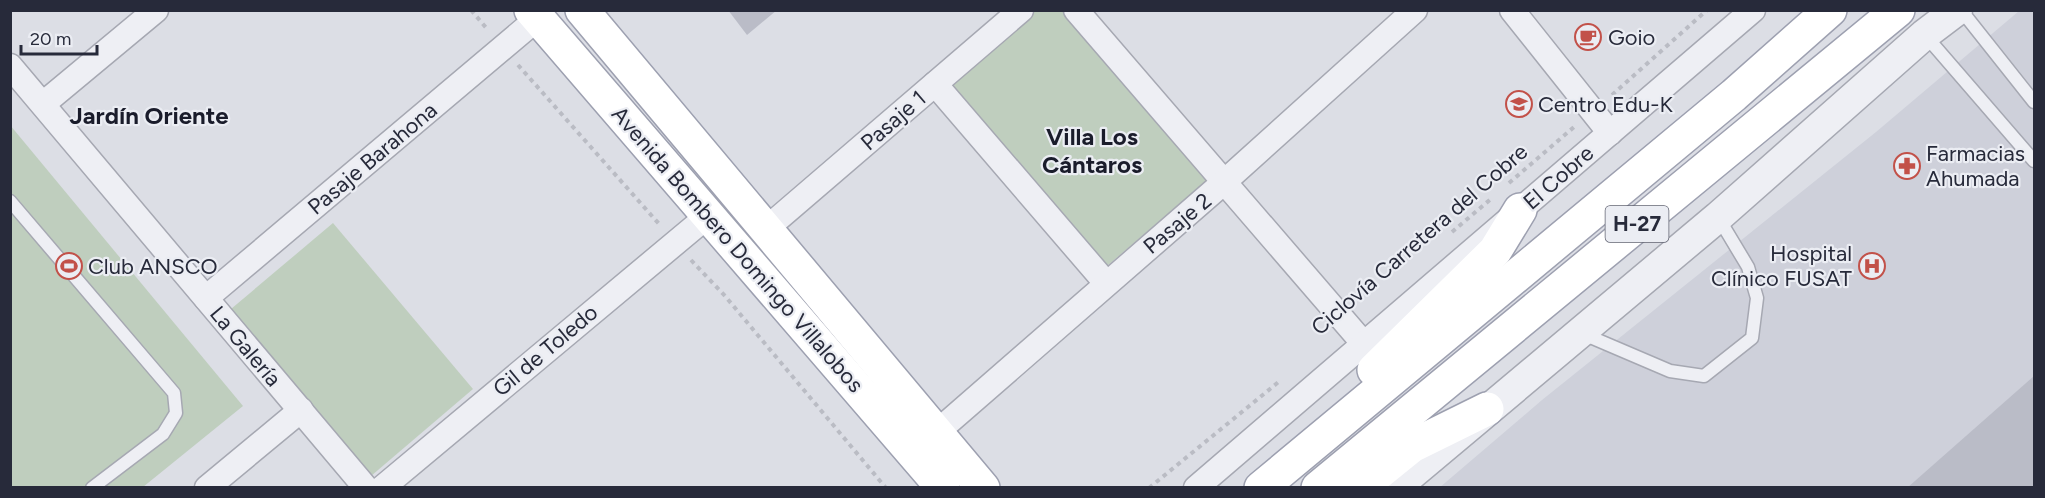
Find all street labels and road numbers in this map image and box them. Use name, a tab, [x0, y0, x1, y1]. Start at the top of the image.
street label: Pasaje 1	[855, 85, 931, 156]
street label: Pasaje Barahona	[302, 96, 442, 220]
street label: Avenida Bombero Domingo Villalobos	[606, 101, 869, 398]
street label: Ciclovía Carretera del Cobre	[1306, 138, 1533, 341]
street label: El Cobre	[1518, 140, 1599, 215]
street label: Pasaje 2	[1138, 187, 1217, 260]
road number: H-27	[1606, 206, 1668, 242]
street label: Gil de Toledo	[487, 299, 603, 402]
street label: La Galería	[204, 301, 287, 392]

